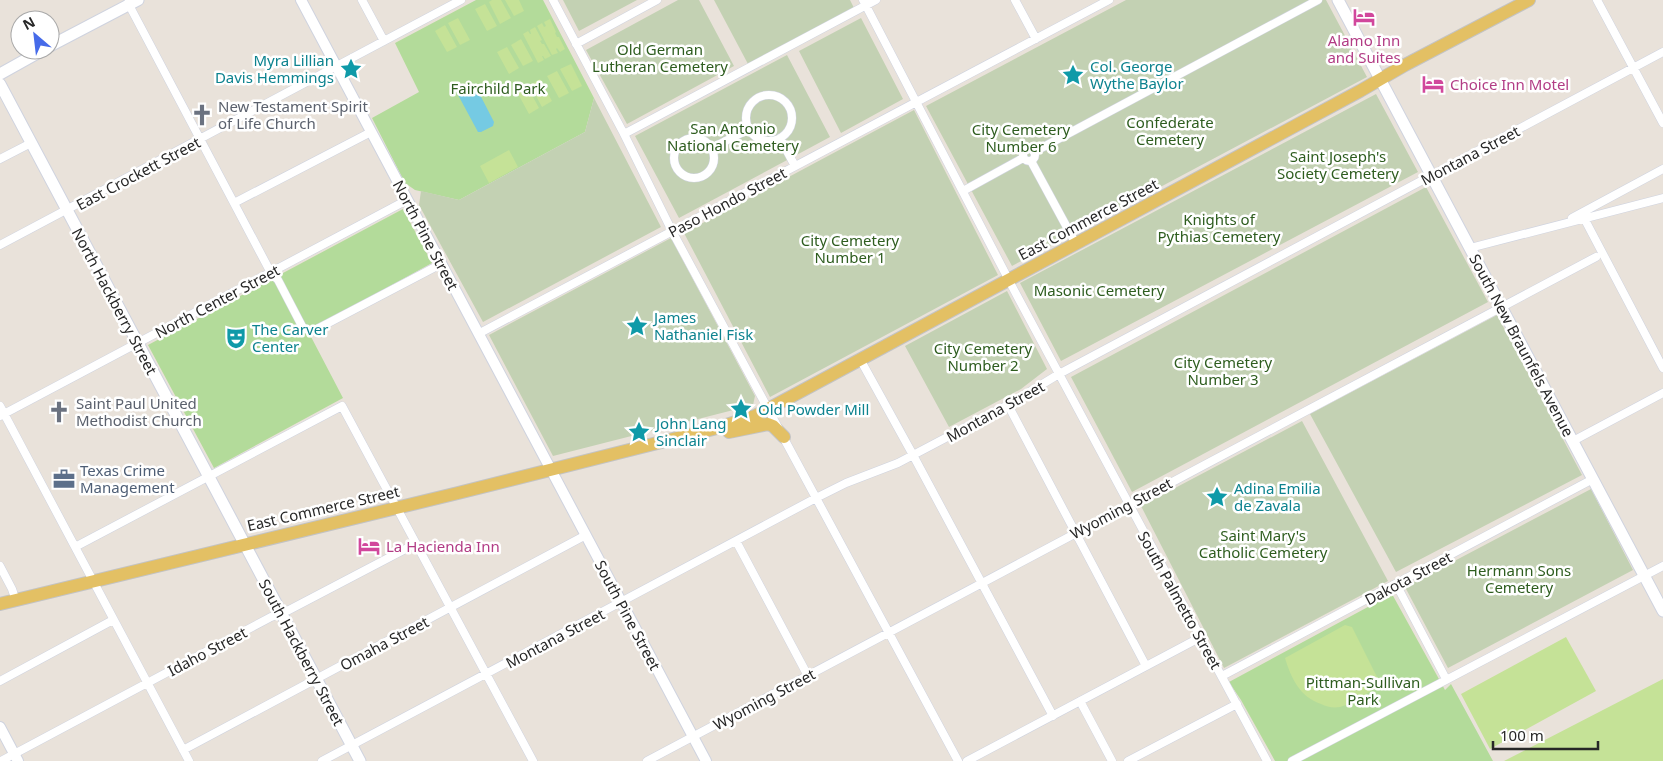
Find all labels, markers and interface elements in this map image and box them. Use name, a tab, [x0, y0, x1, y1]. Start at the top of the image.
hotel icon: Alamo Inn and Suites	[1351, 4, 1377, 30]
north arrow	[10, 10, 60, 60]
text: N	[19, 12, 38, 34]
place label: Alamo Inn and Suites	[1327, 30, 1401, 67]
park label: Old German Lutheran Cemetery	[592, 39, 728, 76]
place label: Myra Lillian Davis Hemmings	[215, 50, 334, 87]
place icon: Myra Lillian Davis Hemmings	[338, 56, 364, 82]
place label: Col. George Wythe Baylor	[1090, 56, 1184, 93]
place icon: Col. George Wythe Baylor	[1060, 62, 1086, 88]
hotel icon: Choice Inn Motel	[1420, 71, 1446, 97]
place label: Choice Inn Motel	[1450, 74, 1569, 94]
park label: Fairchild Park	[451, 78, 546, 98]
place label: New Testament Spirit of Life Church	[218, 96, 368, 133]
church icon: New Testament Spirit of Life Church	[189, 102, 215, 128]
park label: Confederate Cemetery	[1126, 112, 1214, 149]
park label: San Antonio National Cemetery	[667, 118, 799, 155]
park label: City Cemetery Number 6	[972, 119, 1071, 156]
street label: Montana Street	[1417, 120, 1523, 189]
street label: East Crockett Street	[72, 132, 204, 214]
park label: Saint Joseph's Society Cemetery	[1277, 146, 1399, 183]
street label: Paso Hondo Street	[664, 162, 790, 242]
street label: East Commerce Street	[1015, 173, 1162, 264]
street label: North Pine Street	[389, 177, 464, 294]
park label: Knights of Pythias Cemetery	[1158, 209, 1281, 246]
street label: North Hackberry Street	[68, 224, 162, 378]
park label: City Cemetery Number 1	[801, 230, 900, 267]
street label: South New Braunfels Avenue	[1465, 250, 1579, 440]
street label: North Center Street	[151, 259, 283, 342]
park label: Masonic Cemetery	[1034, 280, 1165, 300]
place label: James Nathaniel Fisk	[652, 307, 753, 344]
place icon: James Nathaniel Fisk	[624, 313, 650, 339]
place label: The Carver Center	[252, 319, 328, 356]
theatre icon: The Carver Center	[223, 325, 249, 351]
park label: City Cemetery Number 2	[934, 338, 1033, 375]
park label: City Cemetery Number 3	[1174, 352, 1273, 389]
street label: Montana Street	[942, 375, 1048, 446]
place label: Saint Paul United Methodist Church	[76, 393, 202, 430]
place icon: Old Powder Mill	[728, 396, 754, 422]
church icon: Saint Paul United Methodist Church	[46, 399, 72, 425]
place label: Old Powder Mill	[758, 399, 869, 419]
place label: John Lang Sinclair	[654, 413, 726, 450]
place icon: John Lang Sinclair	[626, 419, 652, 445]
place label: Texas Crime Management	[80, 460, 175, 497]
office icon: Texas Crime Management	[51, 466, 77, 492]
street label: Wyoming Street	[1066, 472, 1176, 543]
place label: Adina Emilia de Zavala	[1234, 478, 1321, 515]
street label: East Commerce Street	[245, 481, 402, 535]
place icon: Adina Emilia de Zavala	[1204, 484, 1230, 510]
park label: Saint Mary's Catholic Cemetery	[1199, 525, 1328, 562]
street label: South Palmetto Street	[1134, 527, 1227, 673]
hotel icon: La Hacienda Inn	[356, 533, 382, 559]
place label: La Hacienda Inn	[386, 536, 500, 556]
street label: Dakota Street	[1361, 546, 1456, 609]
street label: South Pine Street	[591, 557, 666, 674]
park label: Hermann Sons Cemetery	[1467, 560, 1571, 597]
street label: South Hackberry Street	[255, 575, 349, 729]
street label: Montana Street	[502, 603, 608, 672]
street label: Omaha Street	[336, 611, 432, 675]
street label: Idaho Street	[164, 622, 251, 680]
street label: Wyoming Street	[709, 663, 819, 734]
park label: Pittman-Sullivan Park	[1306, 672, 1420, 709]
scale bar	[1493, 718, 1598, 750]
text: 100 m	[1500, 725, 1544, 745]

